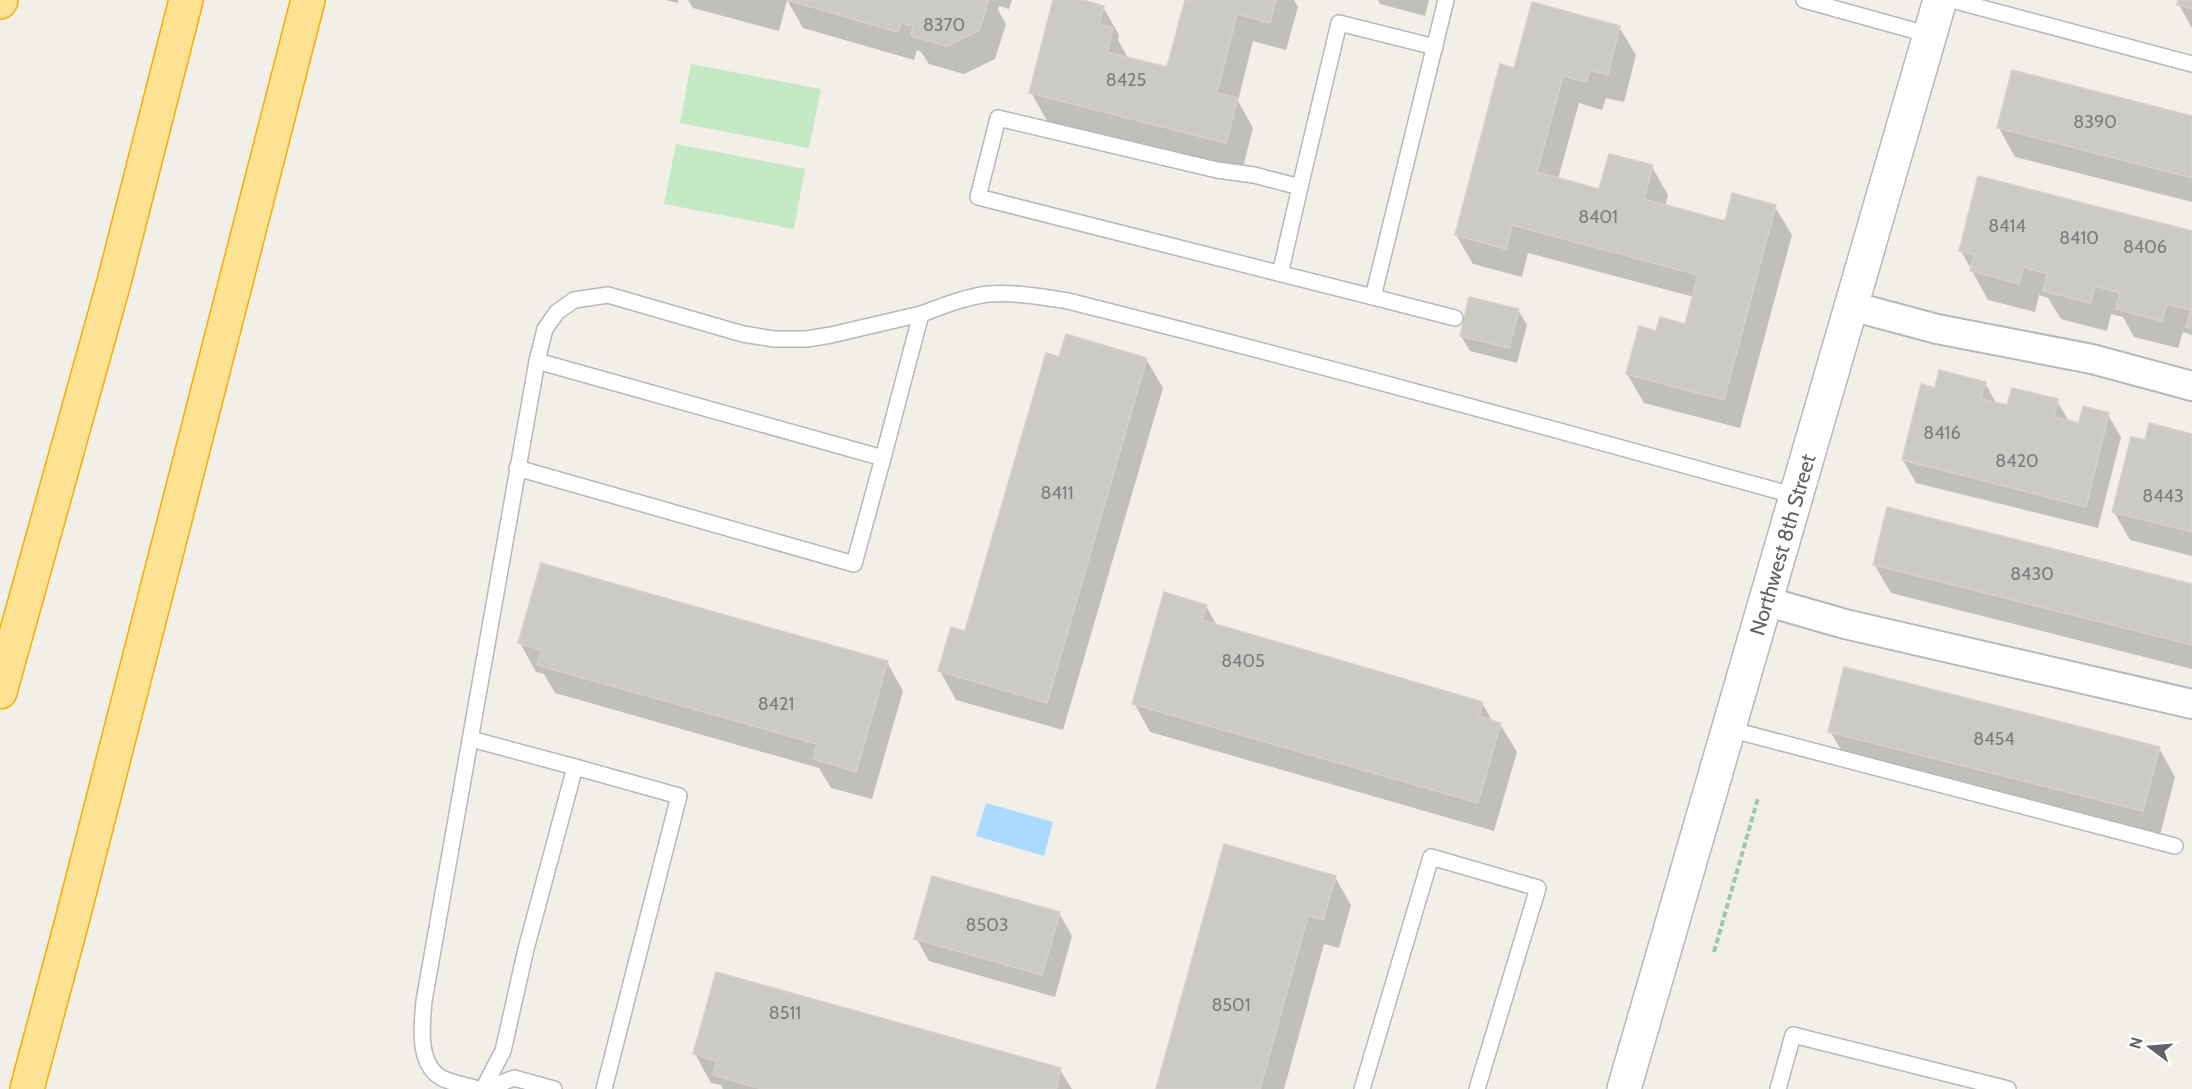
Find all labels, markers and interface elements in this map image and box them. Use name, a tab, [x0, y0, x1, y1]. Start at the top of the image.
house number: 8370	[923, 14, 965, 36]
house number: 8425	[1106, 69, 1146, 91]
house number: 8390	[2073, 111, 2117, 133]
house number: 8401	[1578, 206, 1618, 228]
house number: 8414	[1988, 215, 2026, 237]
house number: 8410	[2059, 227, 2099, 249]
house number: 8406	[2123, 236, 2167, 258]
house number: 8416	[1923, 422, 1961, 444]
house number: 8420	[1995, 450, 2039, 472]
street label: Northwest 8th Street	[1744, 451, 1820, 638]
house number: 8411	[1040, 482, 1074, 504]
house number: 8443	[2142, 485, 2184, 507]
house number: 8430	[2010, 563, 2054, 585]
house number: 8405	[1221, 650, 1265, 672]
house number: 8421	[758, 693, 794, 715]
house number: 8454	[1973, 728, 2015, 750]
house number: 8503	[966, 914, 1008, 936]
house number: 8501	[1211, 994, 1251, 1016]
house number: 8511	[769, 1002, 801, 1024]
north arrow	[2120, 1017, 2180, 1077]
text: N	[2125, 1035, 2147, 1051]

